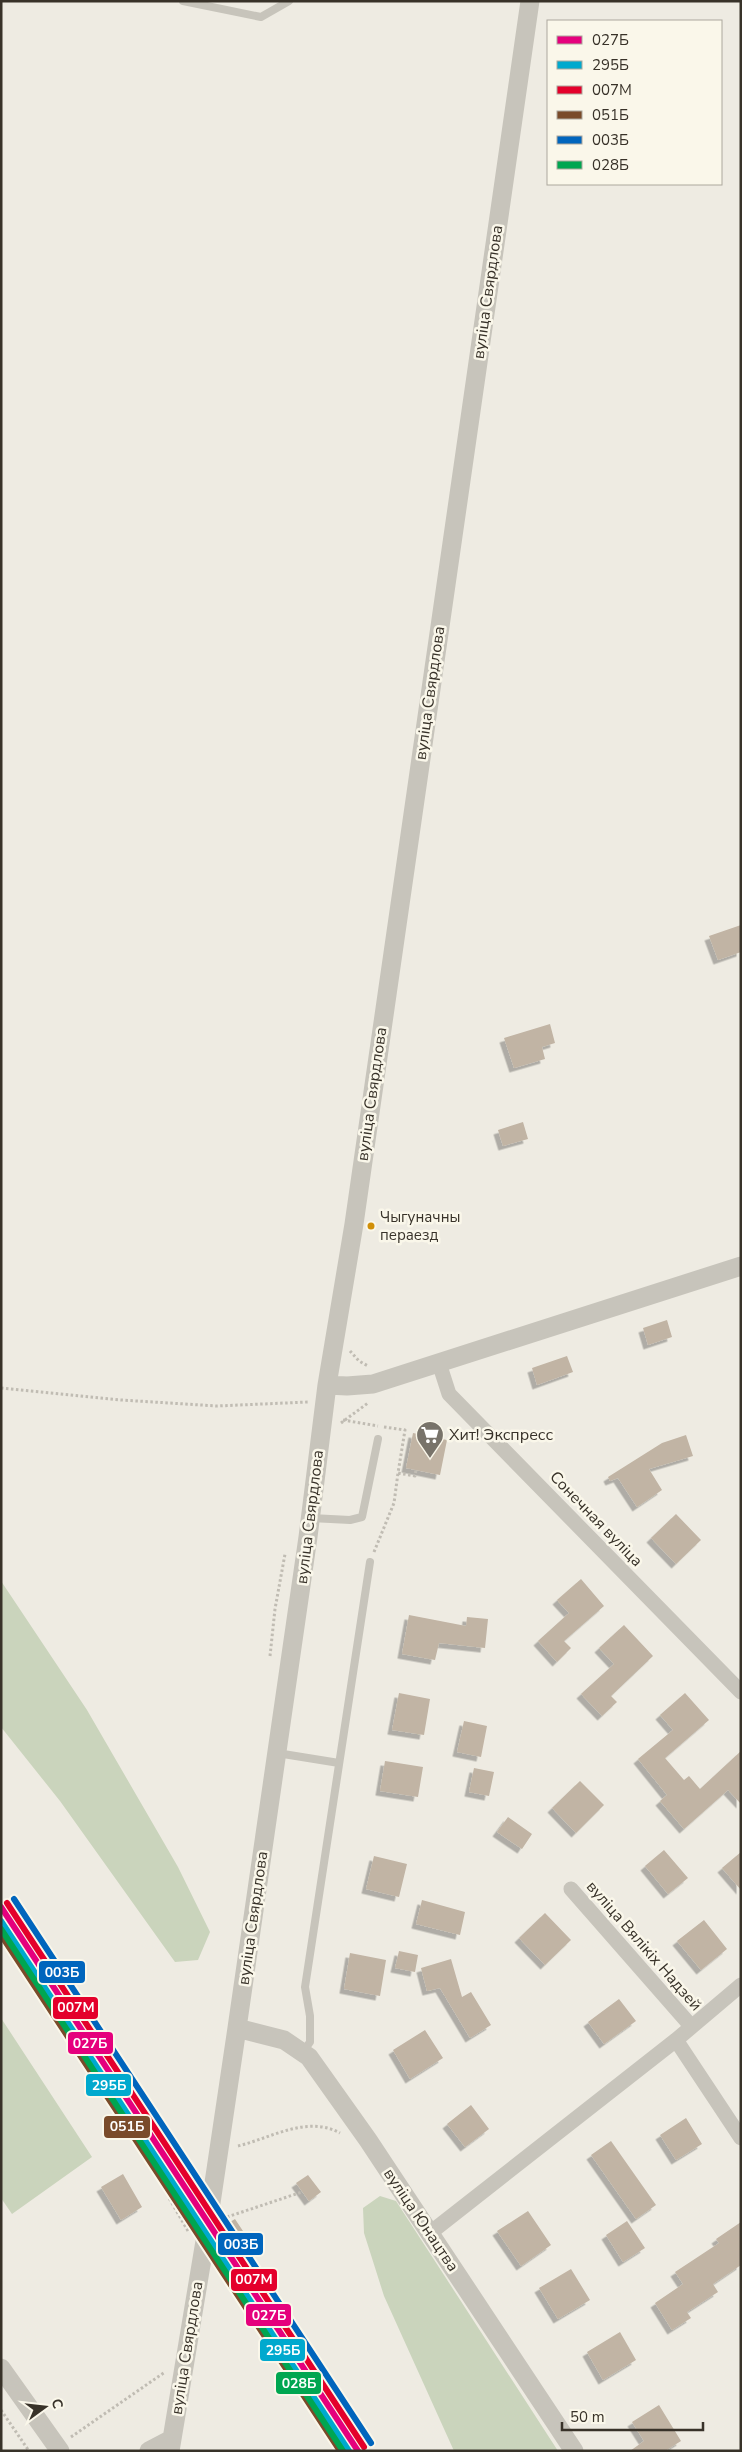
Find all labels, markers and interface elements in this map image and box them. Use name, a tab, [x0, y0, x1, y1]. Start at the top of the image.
legend	[547, 20, 722, 185]
text: 027Б	[592, 30, 629, 50]
text: 295Б	[592, 55, 629, 75]
text: 007М	[592, 80, 632, 100]
text: 051Б	[592, 105, 629, 125]
text: 003Б	[592, 130, 629, 150]
text: 028Б	[592, 155, 629, 175]
street label: вуліца Свярдлова	[468, 224, 508, 360]
street label: вуліца Свярдлова	[410, 625, 450, 761]
street label: вуліца Свярдлова	[352, 1026, 392, 1162]
place label: Чыгуначны пераезд	[380, 1207, 460, 1245]
marker: Чыгуначны пераезд	[366, 1221, 376, 1231]
supermarket icon: Хит! Экспресс	[415, 1420, 445, 1459]
place label: Хит! Экспресс	[449, 1424, 553, 1446]
street label: вуліца Свярдлова	[291, 1449, 329, 1585]
street label: Сонечная вуліца	[545, 1466, 647, 1572]
street label: вуліца Свярдлова	[233, 1850, 273, 1986]
street label: вуліца Вялікіх Надзей	[581, 1876, 707, 2016]
line badge: 003Б	[38, 1960, 86, 1984]
text: 003Б	[45, 1963, 79, 1982]
line badge: 007М	[52, 1996, 99, 2020]
text: 007М	[57, 1998, 95, 2017]
line badge: 027Б	[67, 2031, 114, 2055]
text: 027Б	[73, 2034, 107, 2053]
line badge: 295Б	[85, 2073, 132, 2097]
text: 295Б	[92, 2076, 126, 2095]
line badge: 051Б	[103, 2115, 151, 2139]
text: 051Б	[110, 2117, 144, 2136]
street label: вуліца Юнацтва	[378, 2164, 464, 2276]
line badge: 003Б	[217, 2232, 264, 2256]
text: 003Б	[224, 2235, 258, 2254]
line badge: 007М	[230, 2268, 278, 2292]
text: 007М	[235, 2270, 273, 2289]
street label: вуліца Свярдлова	[166, 2280, 208, 2416]
line badge: 027Б	[245, 2303, 292, 2327]
text: 027Б	[252, 2306, 286, 2325]
line badge: 295Б	[259, 2338, 306, 2362]
text: 295Б	[266, 2341, 300, 2360]
line badge: 028Б	[275, 2371, 322, 2395]
text: 028Б	[282, 2374, 316, 2393]
north arrow	[20, 2382, 70, 2432]
text: С	[47, 2397, 68, 2411]
scale bar	[562, 2400, 703, 2432]
text: 50 m	[570, 2407, 605, 2427]

